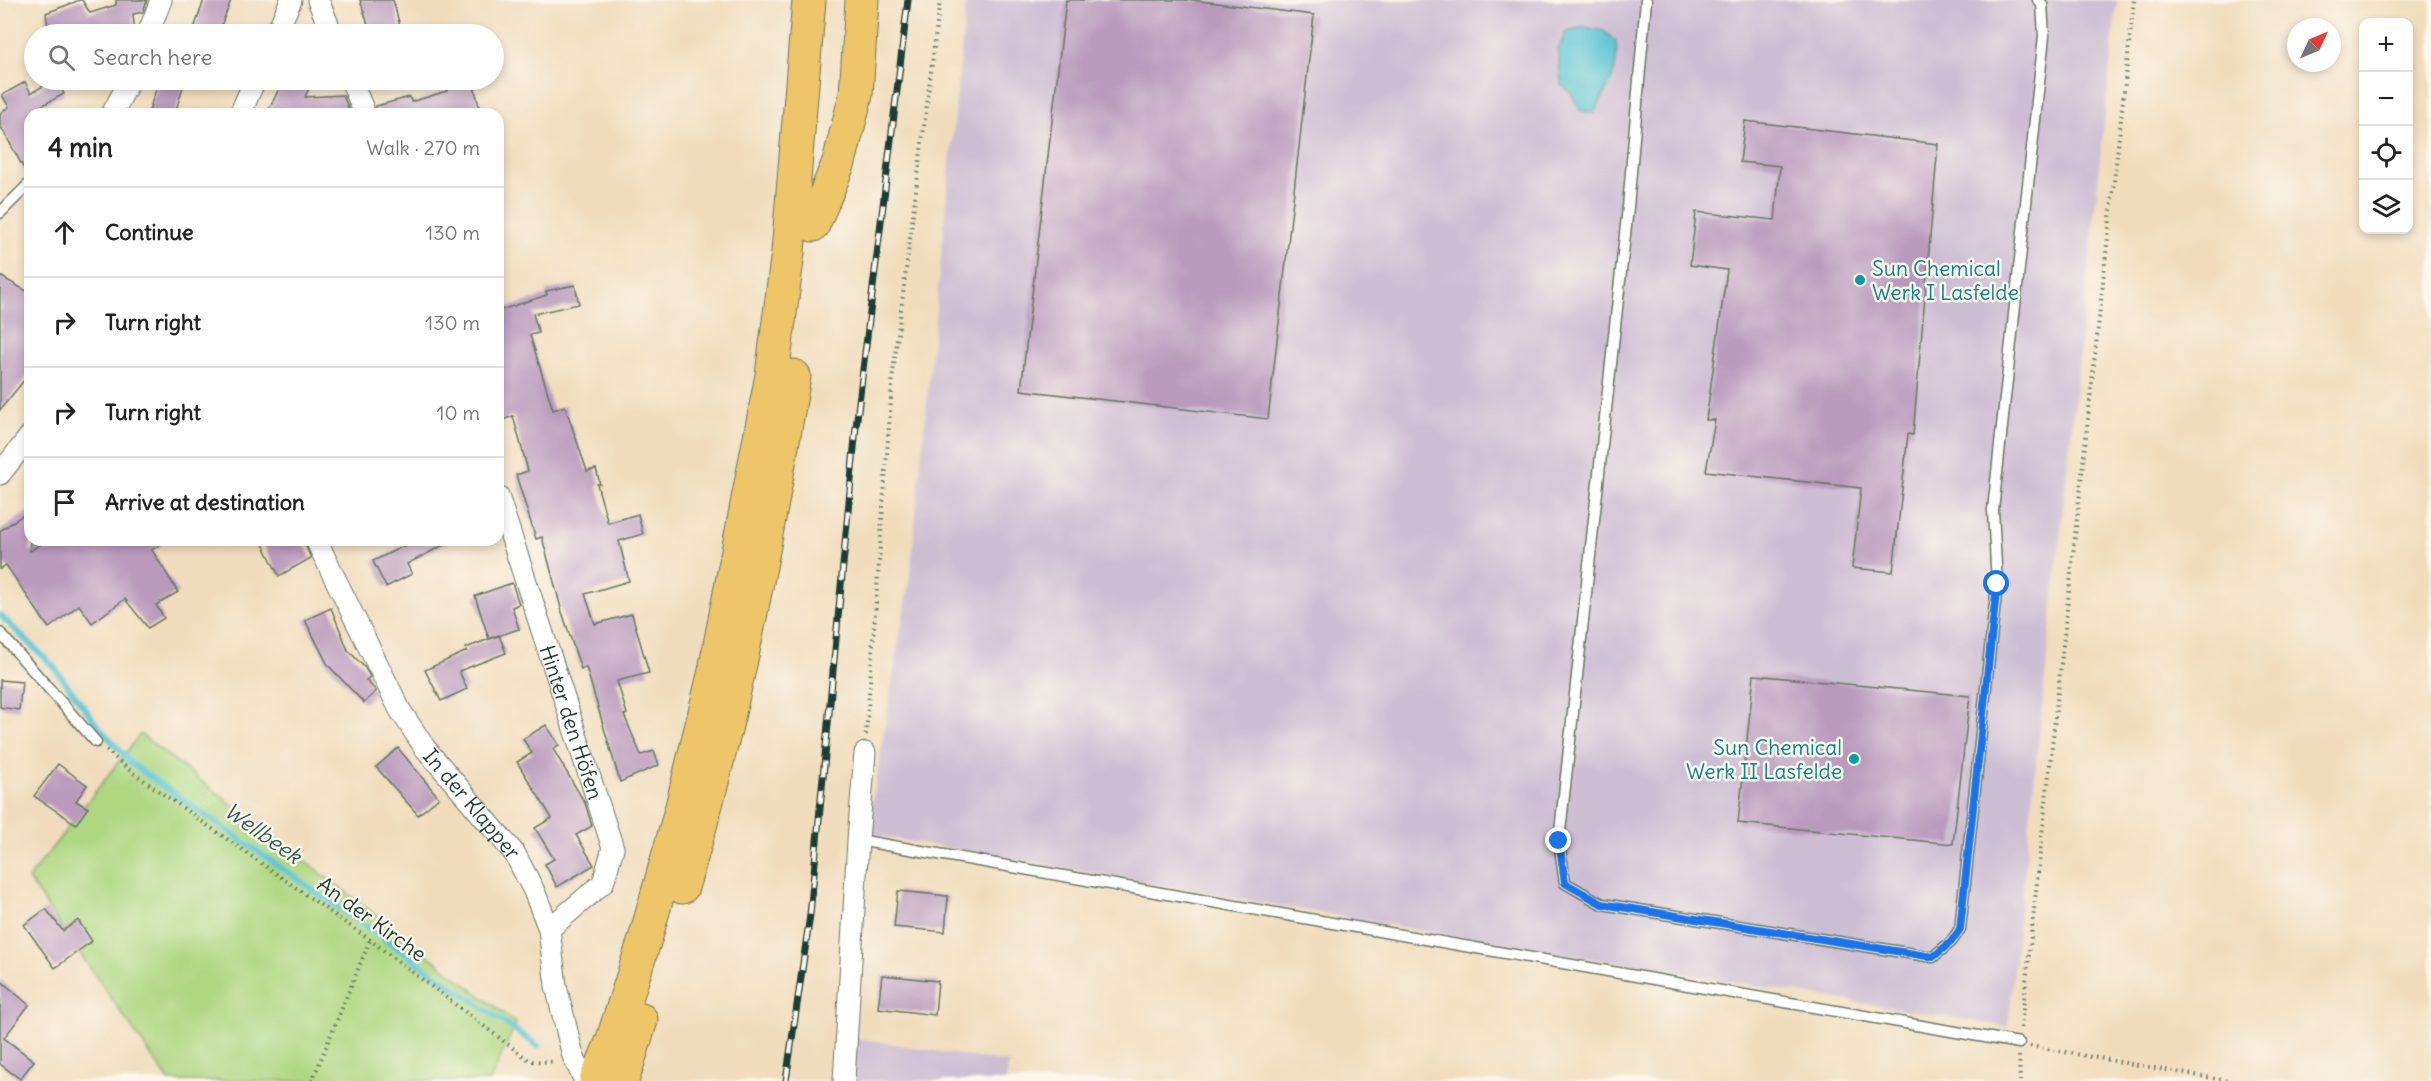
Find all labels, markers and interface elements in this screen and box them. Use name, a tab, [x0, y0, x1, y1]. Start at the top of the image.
north arrow	[2287, 18, 2341, 72]
map controls	[2359, 18, 2413, 234]
button: +	[2359, 18, 2413, 72]
search box	[24, 24, 504, 90]
icon: search	[45, 41, 78, 74]
text: Search here	[93, 43, 212, 71]
button: −	[2359, 72, 2413, 126]
button: locate	[2359, 126, 2413, 180]
text: 4 min	[48, 131, 113, 164]
text: Walk · 270 m	[366, 135, 480, 160]
button: layers	[2359, 180, 2413, 234]
icon: ahead	[48, 216, 81, 249]
text: Continue	[105, 218, 194, 246]
text: 130 m	[425, 220, 480, 245]
place label: Sun Chemical Werk I Lasfelde	[1872, 255, 2019, 306]
marker: Sun Chemical Werk I Lasfelde	[1853, 273, 1867, 287]
icon: right	[48, 306, 81, 339]
text: Turn right	[105, 308, 201, 336]
text: 130 m	[425, 310, 480, 335]
icon: right	[48, 396, 81, 429]
text: Turn right	[105, 398, 201, 426]
text: 10 m	[437, 400, 480, 425]
icon: arrive	[48, 486, 81, 519]
text: Arrive at destination	[105, 488, 305, 516]
route start	[1983, 570, 2009, 596]
street label: Hinter den Höfen	[534, 642, 610, 803]
place label: Sun Chemical Werk II Lasfelde	[1686, 734, 1842, 785]
street label: In der Klapper	[418, 743, 527, 865]
marker: Sun Chemical Werk II Lasfelde	[1847, 752, 1861, 766]
water label: Wellbeek	[219, 796, 309, 871]
route end	[1545, 827, 1571, 853]
street label: An der Kirche	[312, 870, 432, 968]

